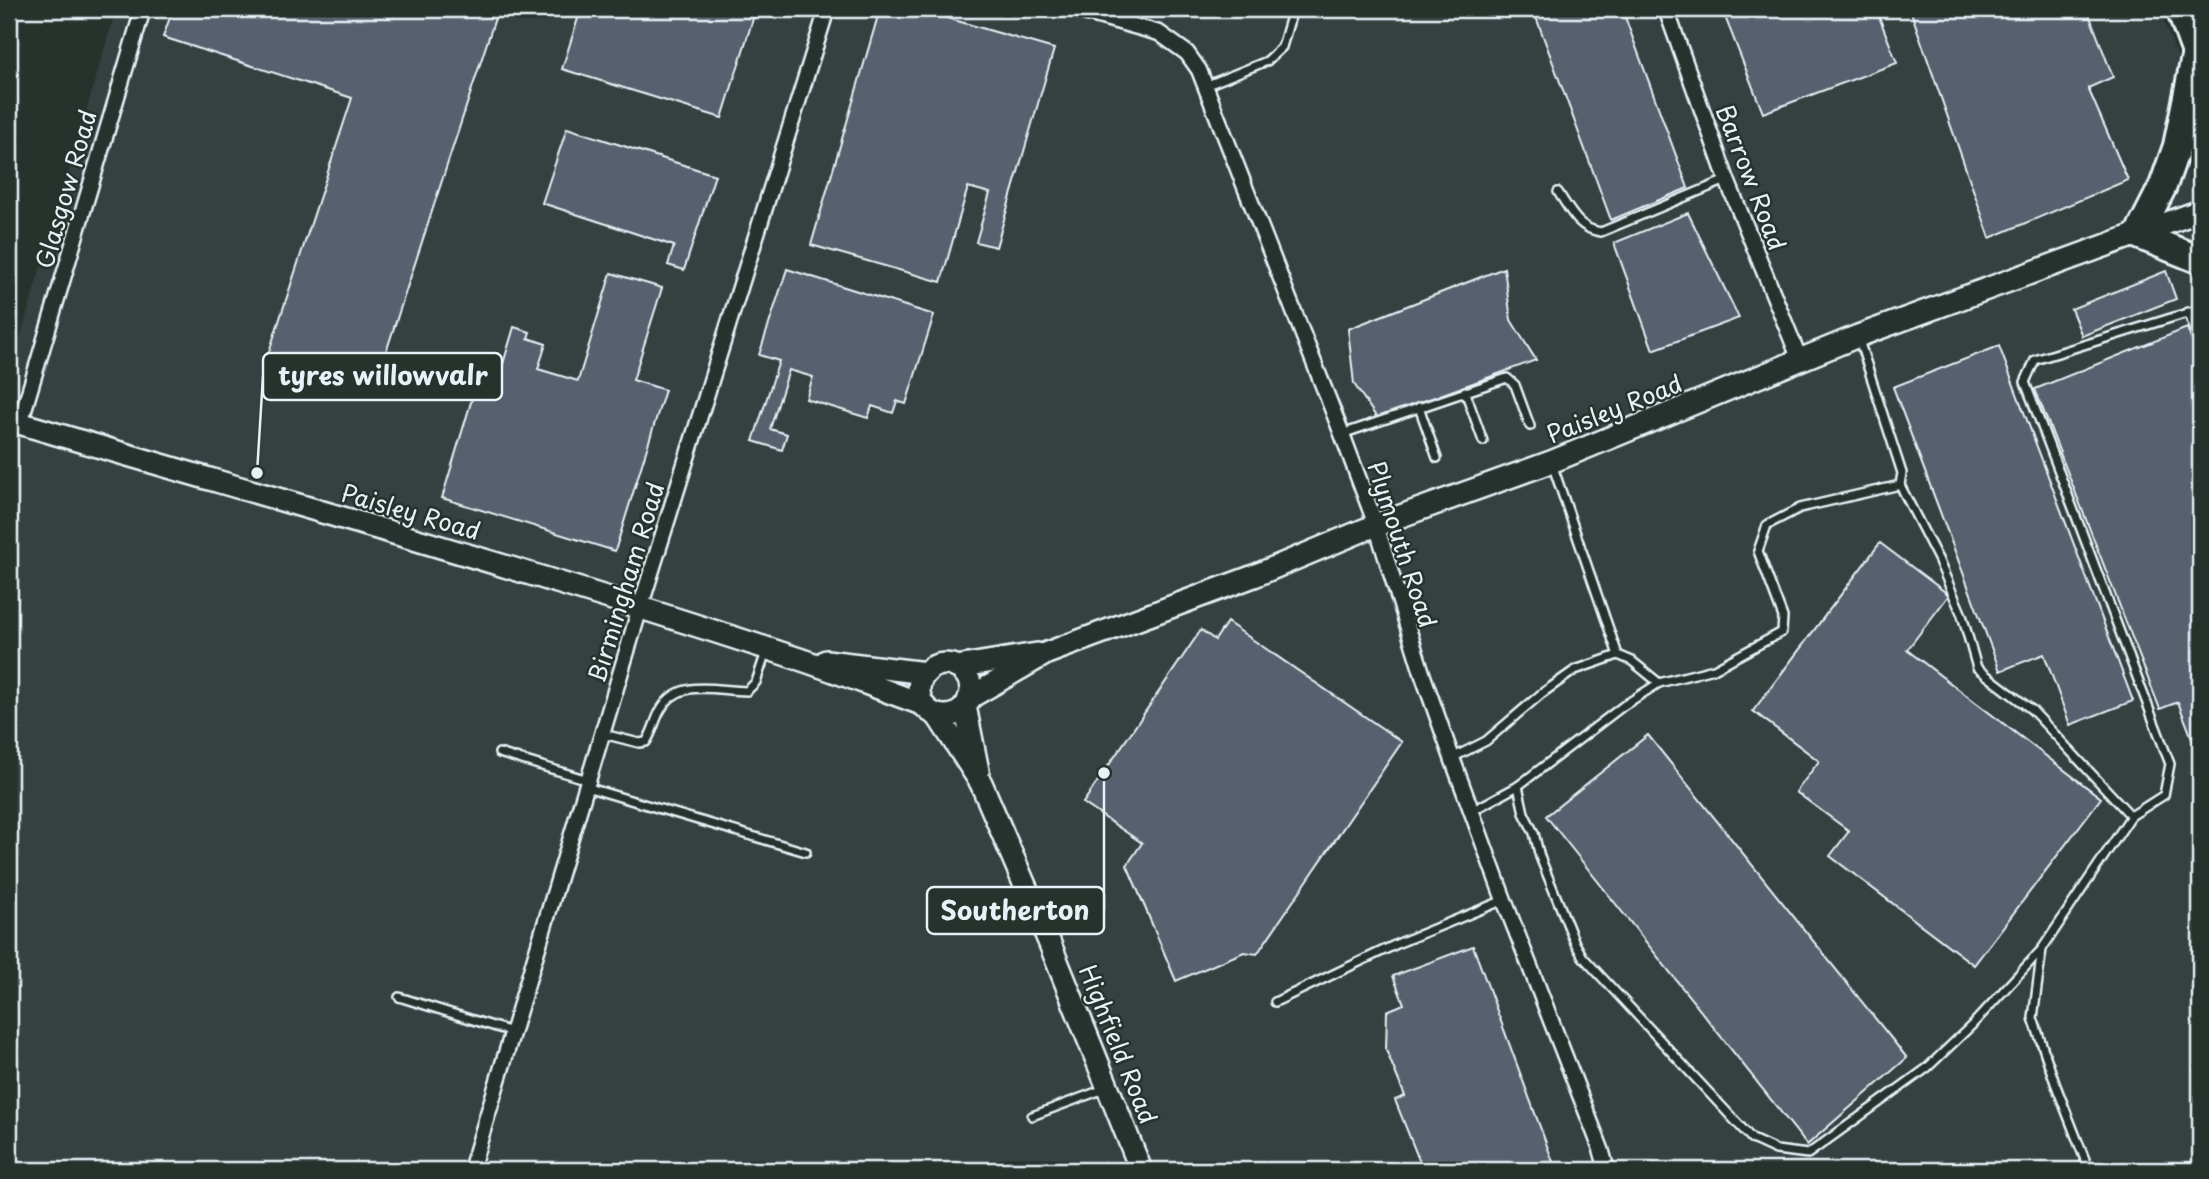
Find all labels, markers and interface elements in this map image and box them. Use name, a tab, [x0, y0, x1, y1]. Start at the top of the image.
street label: Barrow Road	[1708, 99, 1796, 255]
street label: Glasgow Road	[25, 105, 105, 273]
callout: tyres willowvalr	[263, 353, 502, 400]
text: tyres willowvalr	[278, 355, 489, 394]
street label: Paisley Road	[1541, 364, 1687, 452]
street label: Plymouth Road	[1359, 456, 1447, 632]
street label: Paisley Road	[337, 474, 485, 548]
street label: Birmingham Road	[577, 477, 673, 687]
callout: Southerton	[927, 887, 1104, 934]
text: Southerton	[941, 890, 1089, 929]
street label: Highfield Road	[1071, 959, 1167, 1129]

